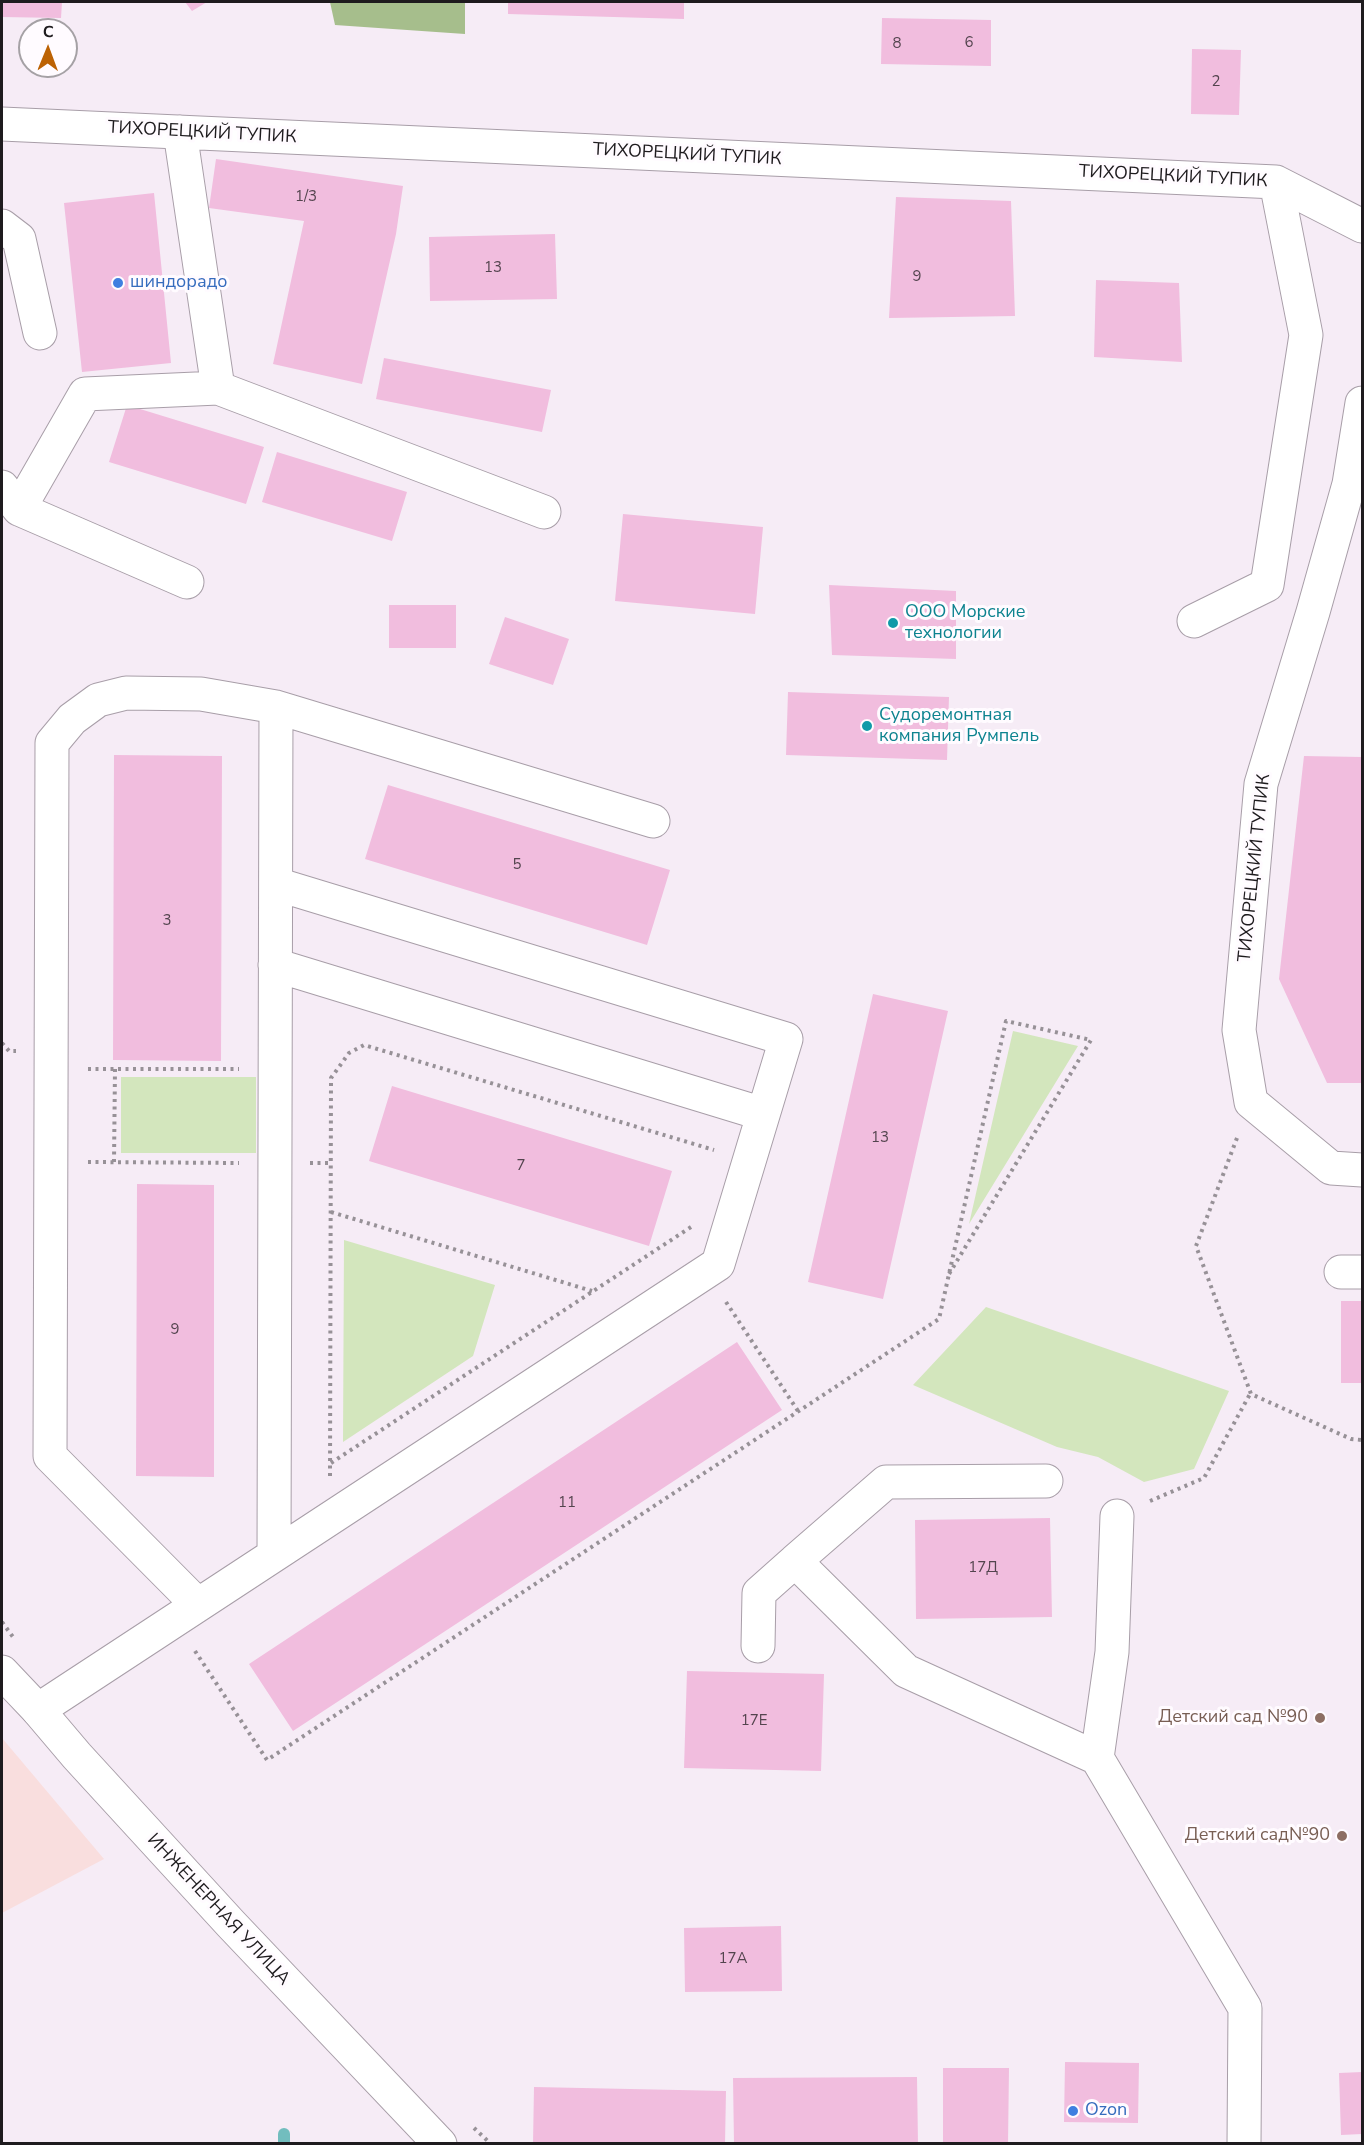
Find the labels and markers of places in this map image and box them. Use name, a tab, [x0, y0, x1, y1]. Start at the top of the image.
place label: шиндорадо	[130, 272, 228, 294]
marker: шиндорадо	[111, 276, 125, 290]
place label: ООО Морские технологии	[905, 602, 1026, 644]
marker: ООО Морские технологии	[886, 616, 900, 630]
place label: Судоремонтная компания Румпель	[879, 705, 1039, 748]
marker: Судоремонтная компания Румпель	[860, 719, 874, 733]
place label: Детский сад №90	[1158, 1707, 1308, 1729]
marker: Детский сад №90	[1313, 1711, 1327, 1725]
place label: Детский сад№90	[1185, 1825, 1330, 1847]
marker: Детский сад№90	[1335, 1829, 1349, 1843]
place label: Ozon	[1085, 2100, 1127, 2122]
marker: Ozon	[1066, 2104, 1080, 2118]

